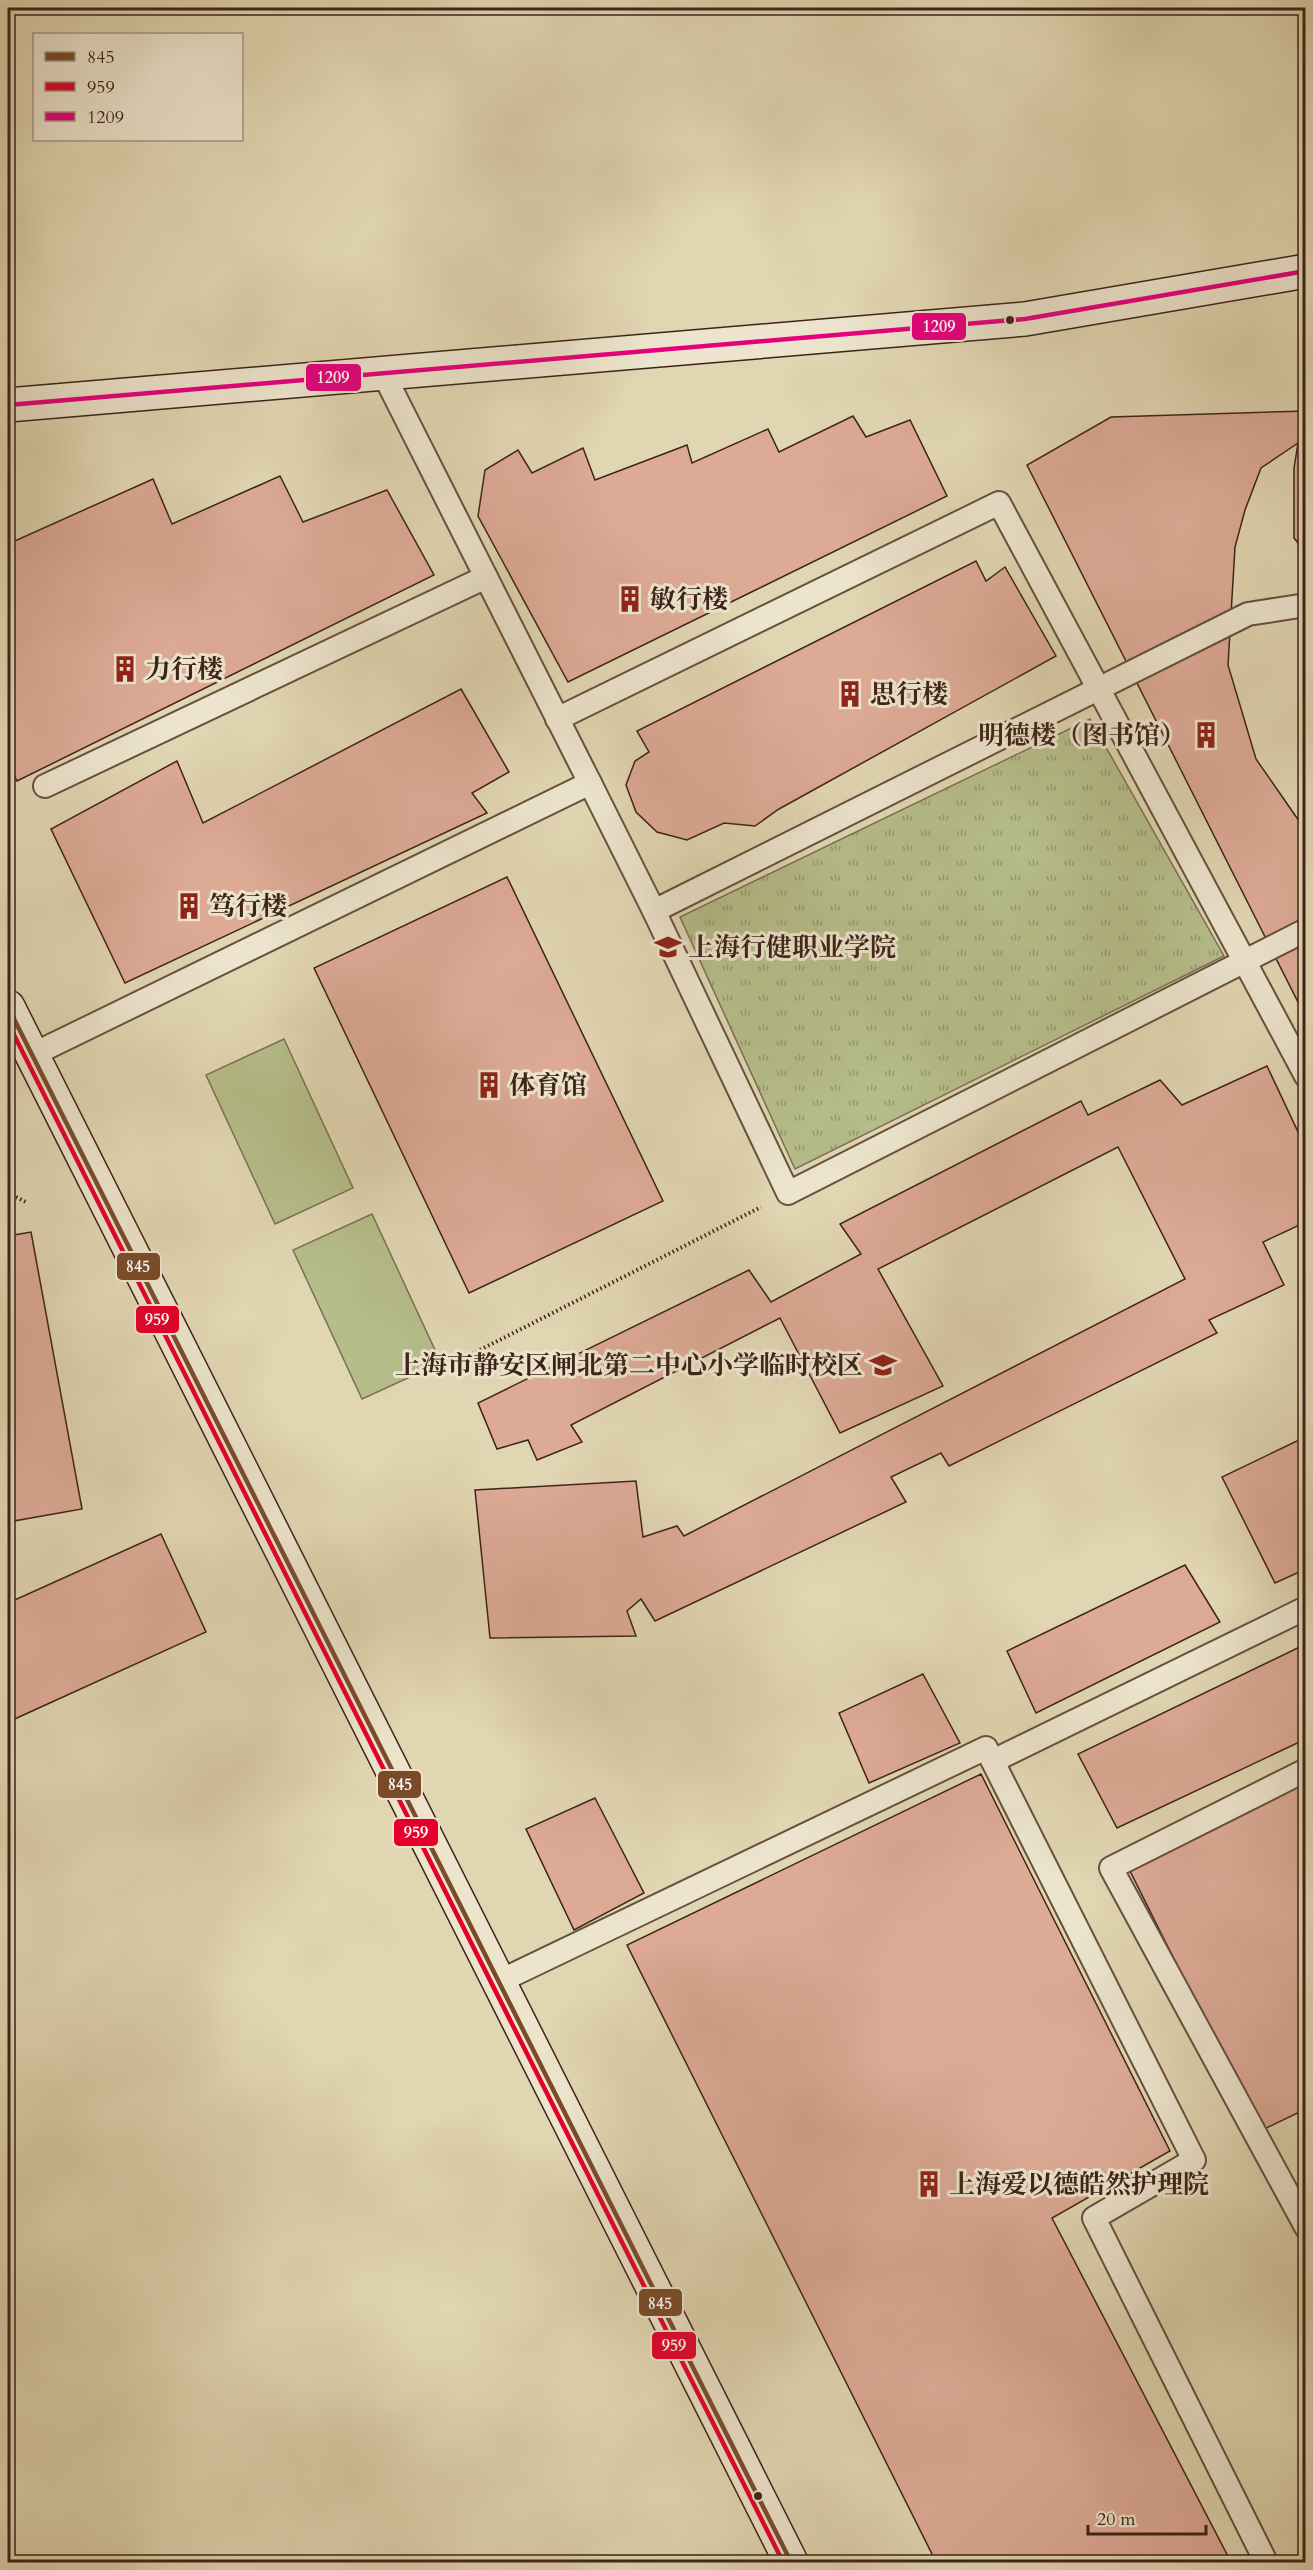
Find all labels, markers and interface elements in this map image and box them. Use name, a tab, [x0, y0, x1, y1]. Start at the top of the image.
legend	[33, 33, 243, 141]
text: 845	[87, 45, 115, 70]
text: 959	[87, 75, 115, 100]
text: 1209	[87, 105, 124, 130]
line badge: 1209	[911, 312, 967, 341]
unlabelled marker	[1004, 314, 1016, 326]
text: 1209	[923, 316, 955, 338]
line badge: 1209	[305, 363, 362, 392]
text: 1209	[317, 367, 349, 389]
place label: 敏行楼	[650, 582, 728, 617]
building icon: 敏行楼	[615, 584, 645, 614]
place label: 力行楼	[145, 652, 223, 687]
building icon: 力行楼	[110, 654, 140, 684]
place label: 思行楼	[870, 677, 948, 712]
building icon: 思行楼	[835, 679, 865, 709]
place label: 明德楼（图书馆）	[978, 718, 1186, 753]
building icon: 明德楼（图书馆）	[1191, 720, 1221, 750]
place label: 笃行楼	[209, 889, 287, 924]
building icon: 笃行楼	[174, 891, 204, 921]
place label: 上海行健职业学院	[688, 930, 896, 965]
school or university icon: 上海行健职业学院	[653, 932, 683, 962]
place label: 体育馆	[509, 1068, 587, 1103]
building icon: 体育馆	[474, 1070, 504, 1100]
line badge: 845	[116, 1252, 161, 1281]
text: 845	[126, 1256, 150, 1278]
line badge: 959	[135, 1305, 180, 1334]
text: 959	[145, 1309, 169, 1331]
place label: 上海市静安区闸北第二中心小学临时校区	[395, 1348, 863, 1383]
school or university icon: 上海市静安区闸北第二中心小学临时校区	[868, 1350, 898, 1380]
line badge: 845	[377, 1770, 422, 1799]
text: 845	[388, 1774, 412, 1796]
line badge: 959	[393, 1818, 439, 1847]
text: 959	[404, 1822, 428, 1844]
place label: 上海爱以德皓然护理院	[949, 2167, 1209, 2202]
building icon: 上海爱以德皓然护理院	[914, 2169, 944, 2199]
line badge: 845	[638, 2288, 683, 2317]
text: 845	[648, 2293, 672, 2315]
line badge: 959	[651, 2331, 697, 2360]
text: 959	[662, 2335, 686, 2357]
unlabelled marker	[752, 2490, 764, 2502]
scale bar	[1088, 2498, 1206, 2536]
text: 20 m	[1097, 2507, 1136, 2532]

